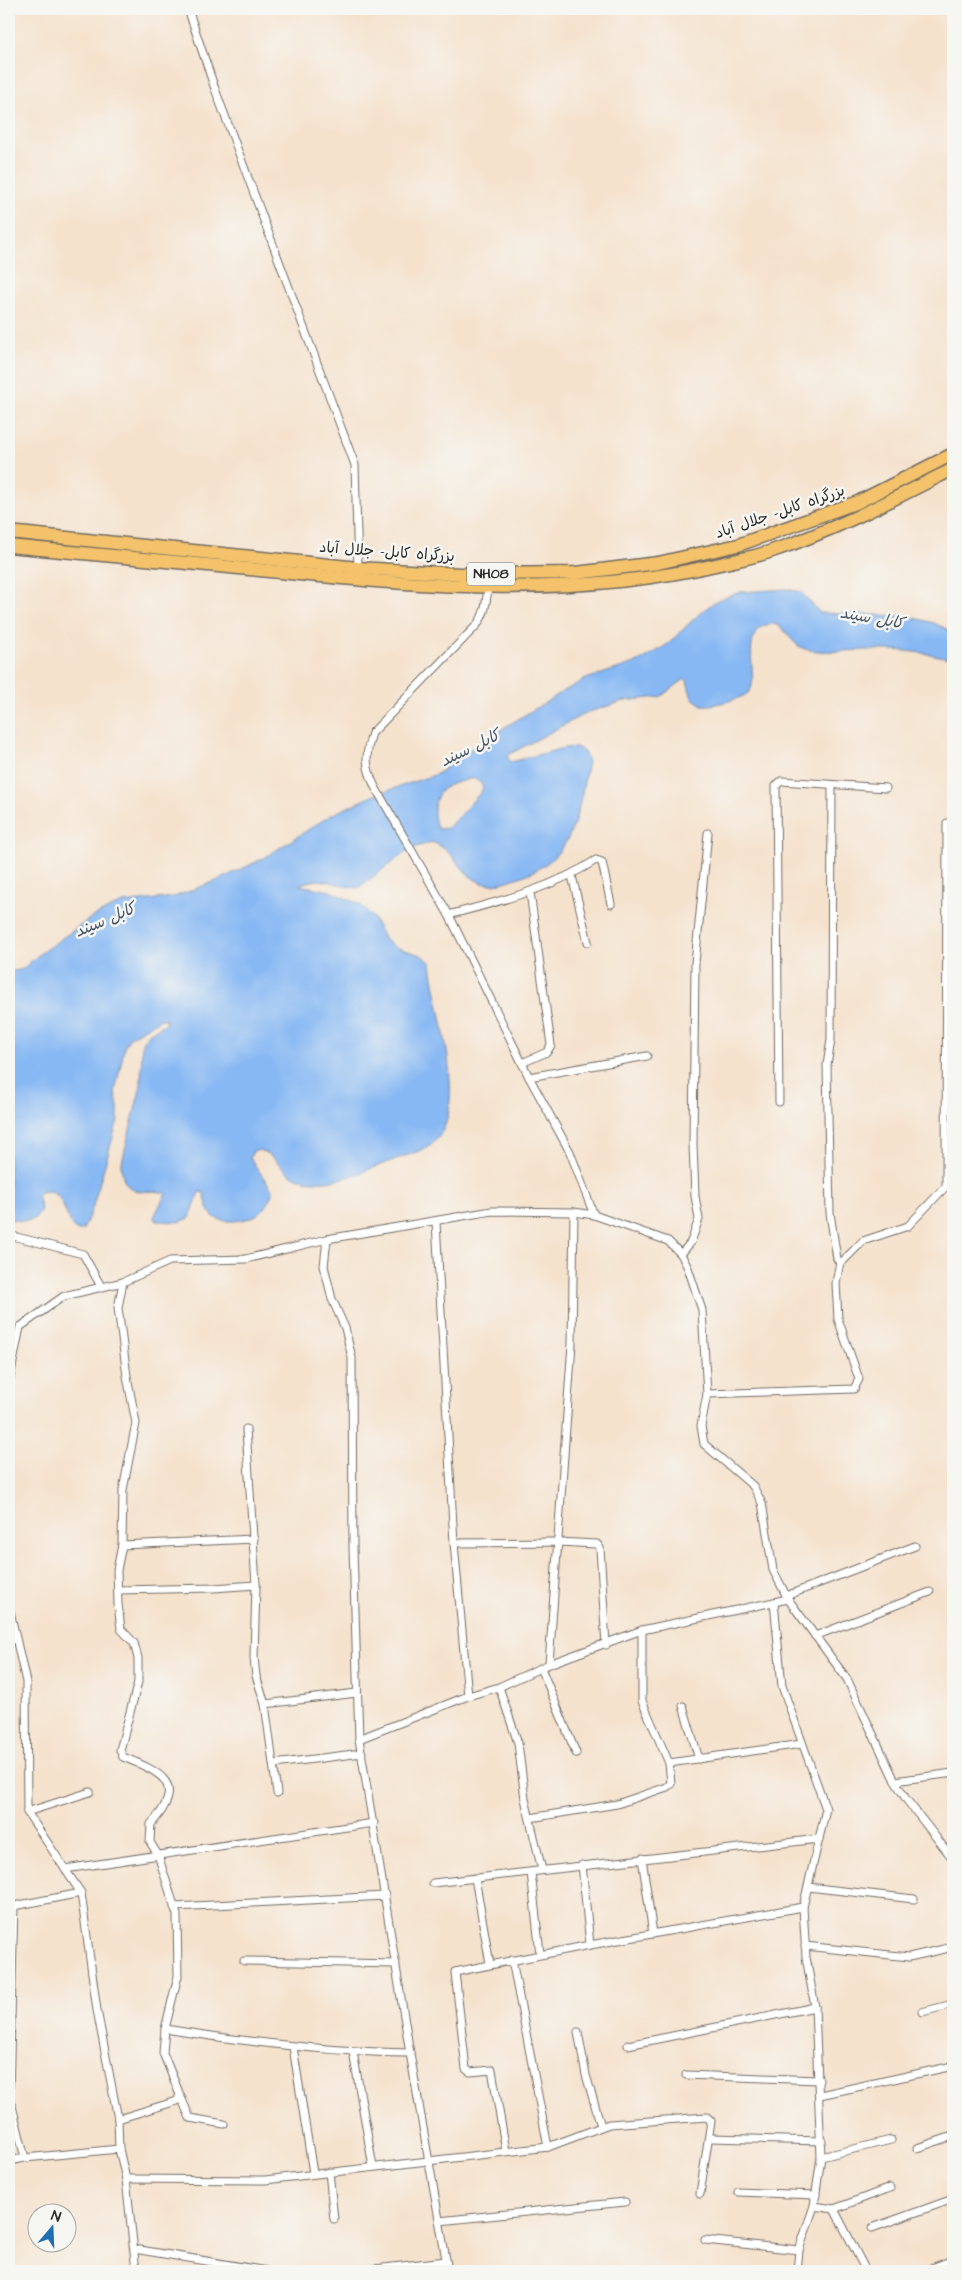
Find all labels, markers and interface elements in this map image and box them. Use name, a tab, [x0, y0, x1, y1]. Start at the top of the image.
street label: بزرگراه کابل- جلال آباد	[712, 480, 848, 544]
street label: بزرگراه کابل- جلال آباد	[319, 537, 455, 567]
road number: NH08	[467, 562, 515, 586]
water label: کابل سيند	[839, 602, 909, 635]
water label: کابل سيند	[436, 723, 506, 772]
water label: کابل سيند	[71, 896, 142, 943]
north arrow	[28, 2202, 78, 2252]
text: N	[48, 2206, 64, 2228]

